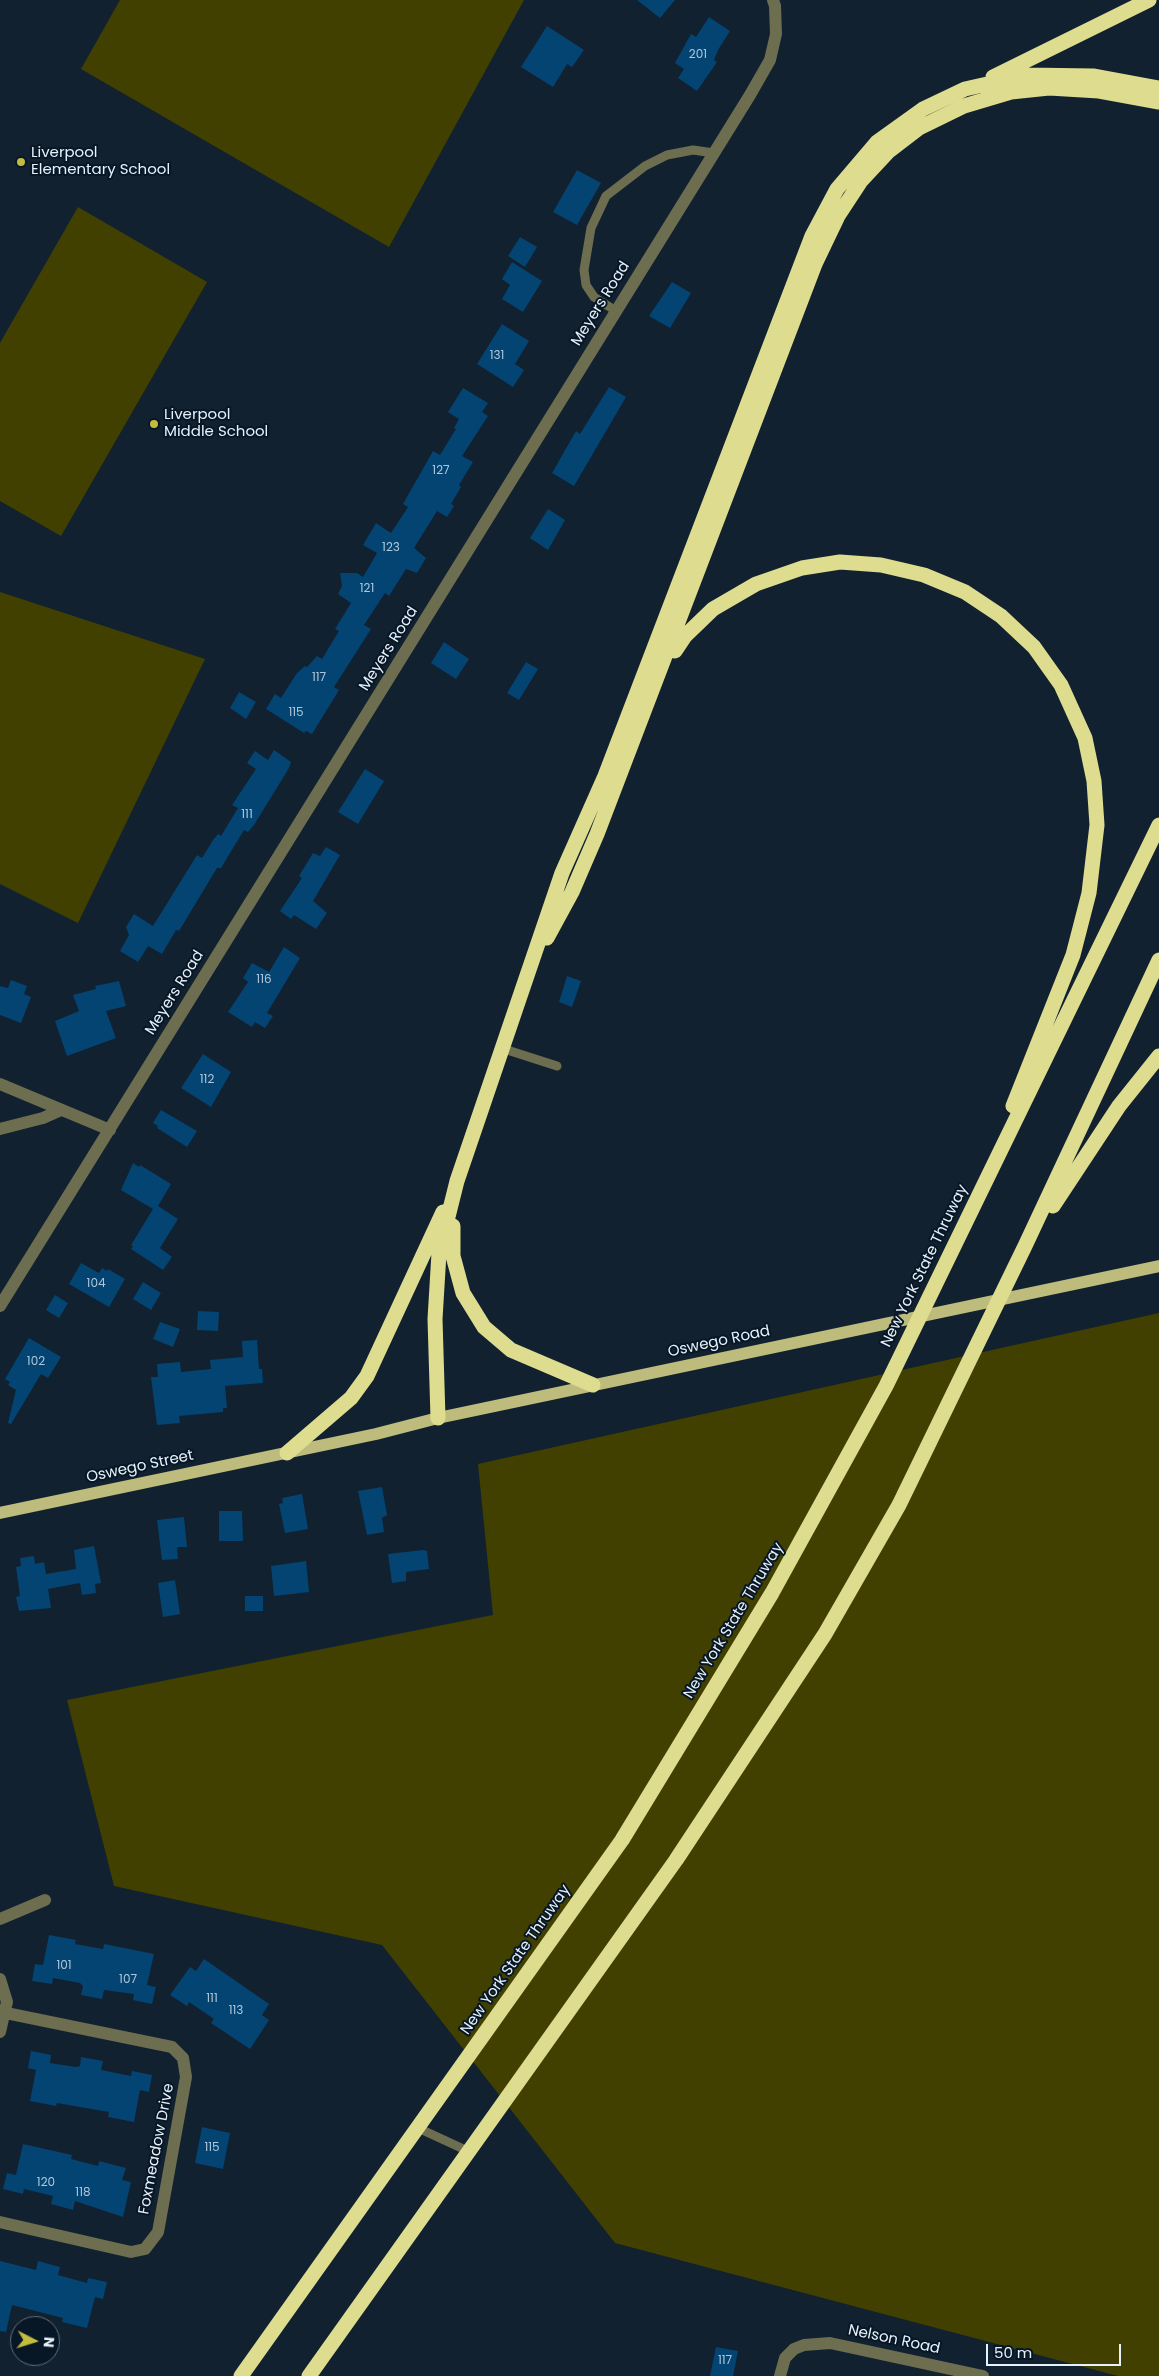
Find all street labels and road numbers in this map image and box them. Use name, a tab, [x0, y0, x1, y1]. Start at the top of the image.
street label: Meyers Road	[568, 258, 634, 350]
street label: Meyers Road	[356, 603, 422, 695]
street label: Meyers Road	[142, 947, 208, 1039]
street label: New York State Thruway	[878, 1182, 972, 1350]
street label: Oswego Road	[666, 1322, 772, 1362]
street label: Oswego Street	[85, 1447, 195, 1487]
street label: New York State Thruway	[680, 1540, 788, 1702]
street label: New York State Thruway	[457, 1882, 575, 2038]
street label: Foxmeadow Drive	[135, 2082, 179, 2216]
street label: Nelson Road	[846, 2321, 942, 2359]

